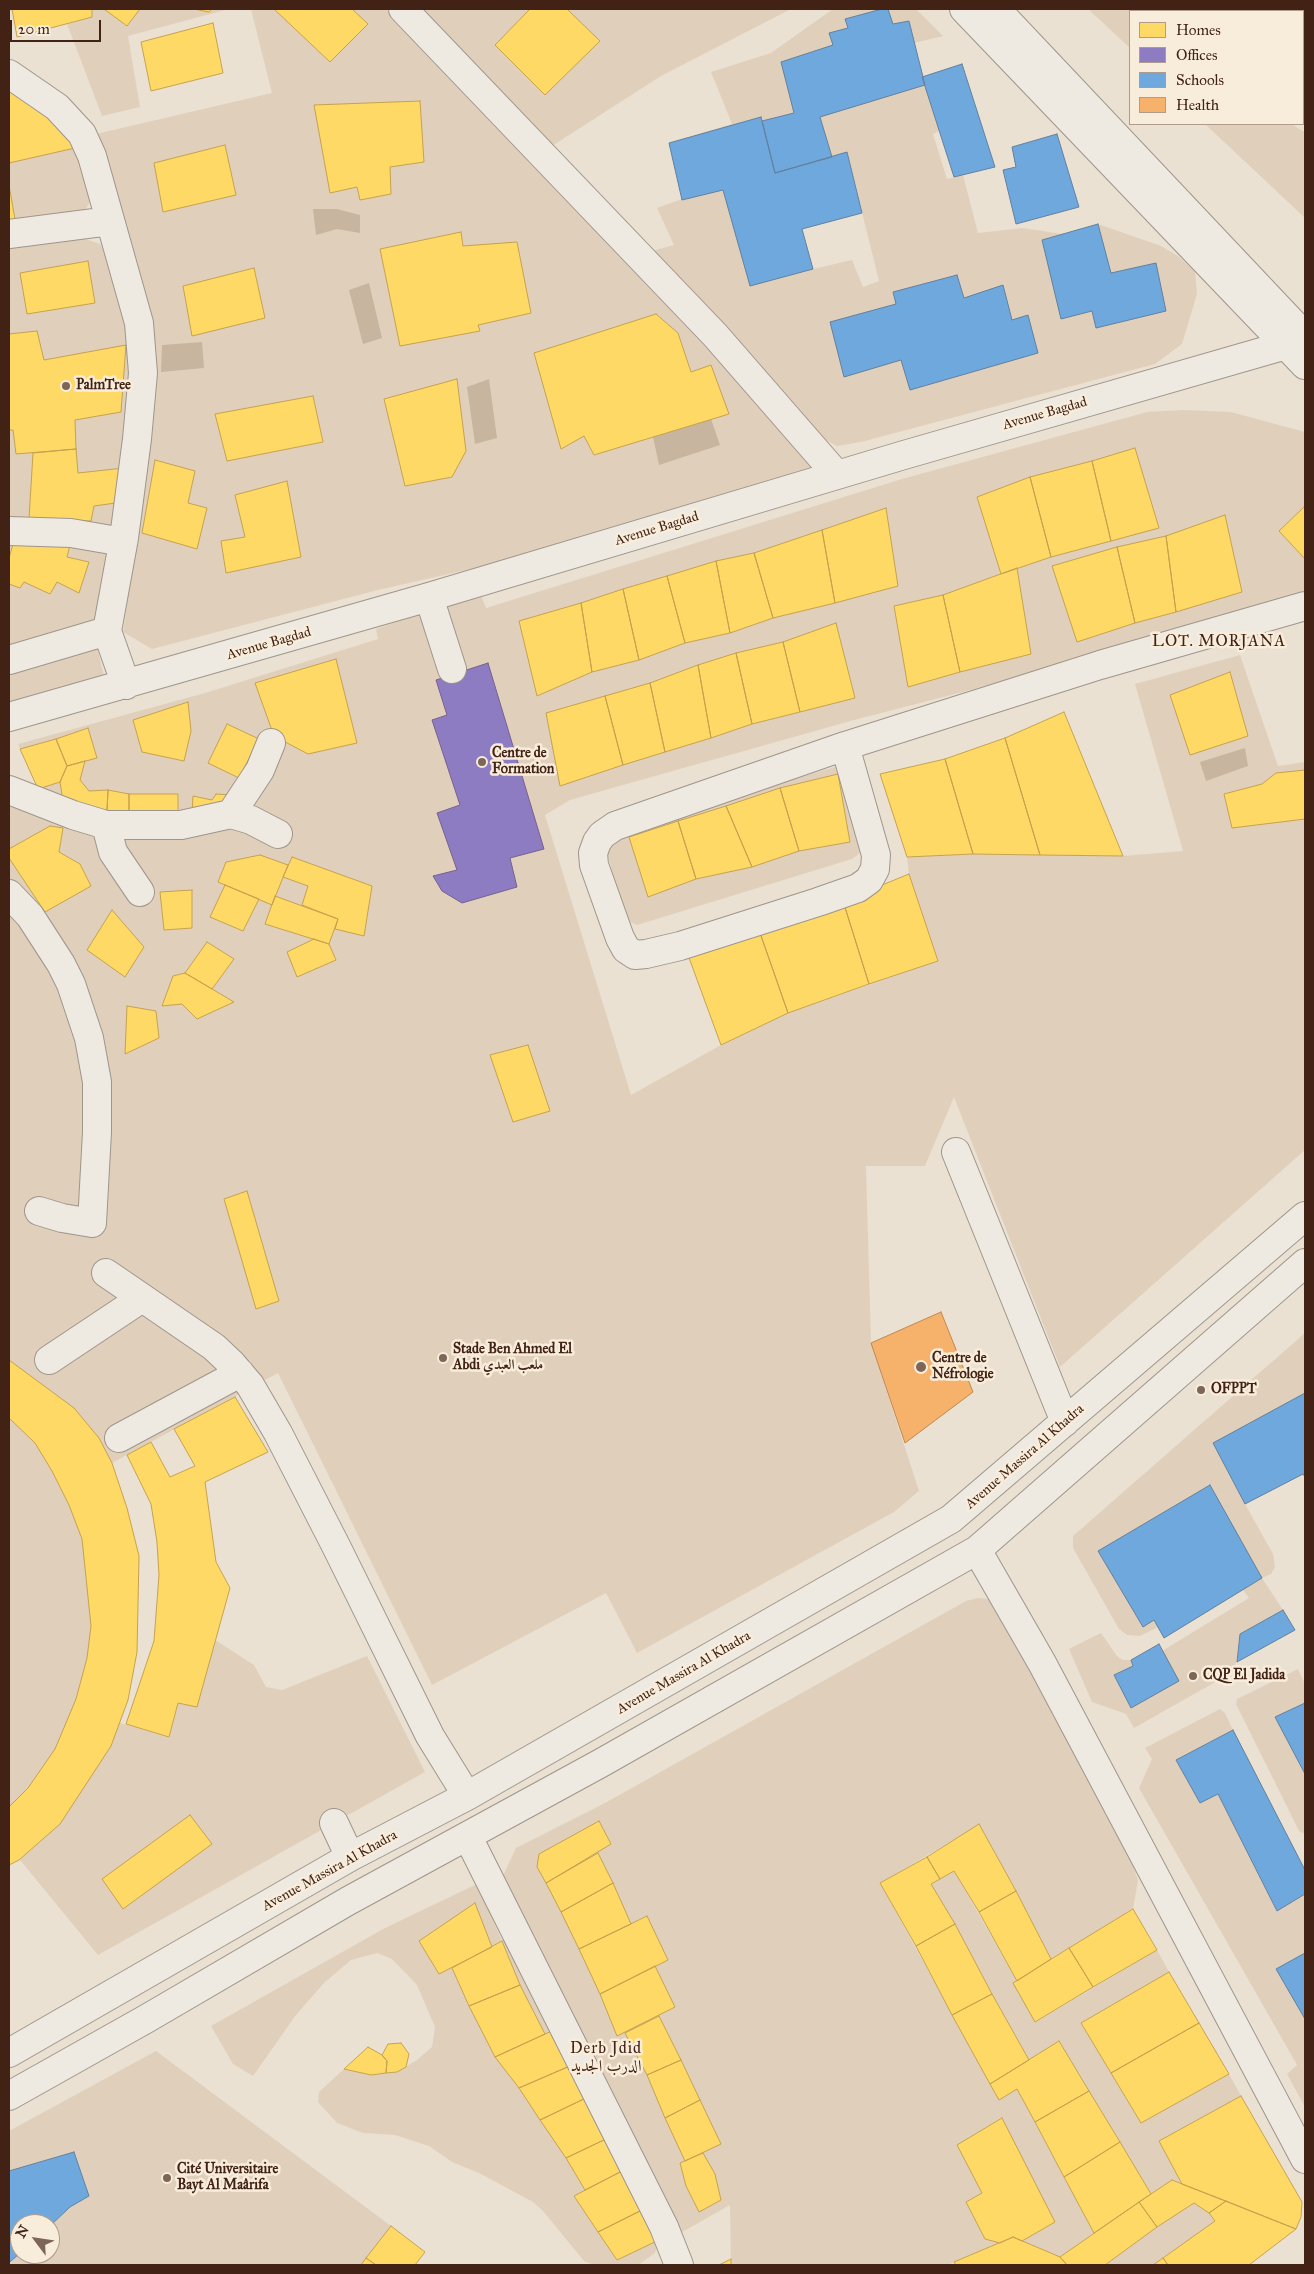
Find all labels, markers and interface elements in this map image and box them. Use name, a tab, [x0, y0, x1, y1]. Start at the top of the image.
scale bar	[12, 10, 104, 42]
legend	[1129, 10, 1304, 125]
text: 20 m	[18, 20, 50, 38]
text: Homes	[1176, 21, 1221, 39]
text: Offices	[1176, 46, 1217, 64]
text: Schools	[1176, 71, 1224, 89]
text: Health	[1176, 96, 1219, 114]
place label: PalmTree	[76, 378, 131, 394]
marker: PalmTree	[60, 380, 72, 392]
street label: Avenue Bagdad	[1001, 394, 1089, 434]
street label: Avenue Bagdad	[613, 508, 701, 550]
street label: Avenue Bagdad	[225, 624, 313, 664]
district label: LOT. MORJANA	[1151, 632, 1287, 652]
place label: Centre de Formation	[492, 746, 554, 779]
marker: Centre de Formation	[476, 756, 488, 768]
place label: Stade Ben Ahmed El Abdi ملعب العبدي	[453, 1342, 572, 1374]
place label: Centre de Néfrologie	[932, 1351, 994, 1384]
marker: Stade Ben Ahmed El Abdi ملعب العبدي	[437, 1352, 449, 1364]
marker: Centre de Néfrologie	[914, 1360, 928, 1374]
place label: OFPPT	[1211, 1382, 1256, 1398]
marker: OFPPT	[1195, 1384, 1207, 1396]
street label: Avenue Massira Al Khadra	[962, 1401, 1088, 1513]
street label: Avenue Massira Al Khadra	[614, 1628, 754, 1718]
place label: CQP El Jadida	[1203, 1668, 1285, 1684]
marker: CQP El Jadida	[1187, 1670, 1199, 1682]
street label: Avenue Massira Al Khadra	[260, 1827, 400, 1915]
district label: Derb Jdid الدرب الجديد	[569, 2039, 643, 2077]
place label: Cité Universitaire Bayt Al Maârifa	[177, 2162, 278, 2194]
marker: Cité Universitaire Bayt Al Maârifa	[161, 2172, 173, 2184]
north arrow	[10, 2214, 60, 2264]
text: N	[12, 2222, 33, 2241]

